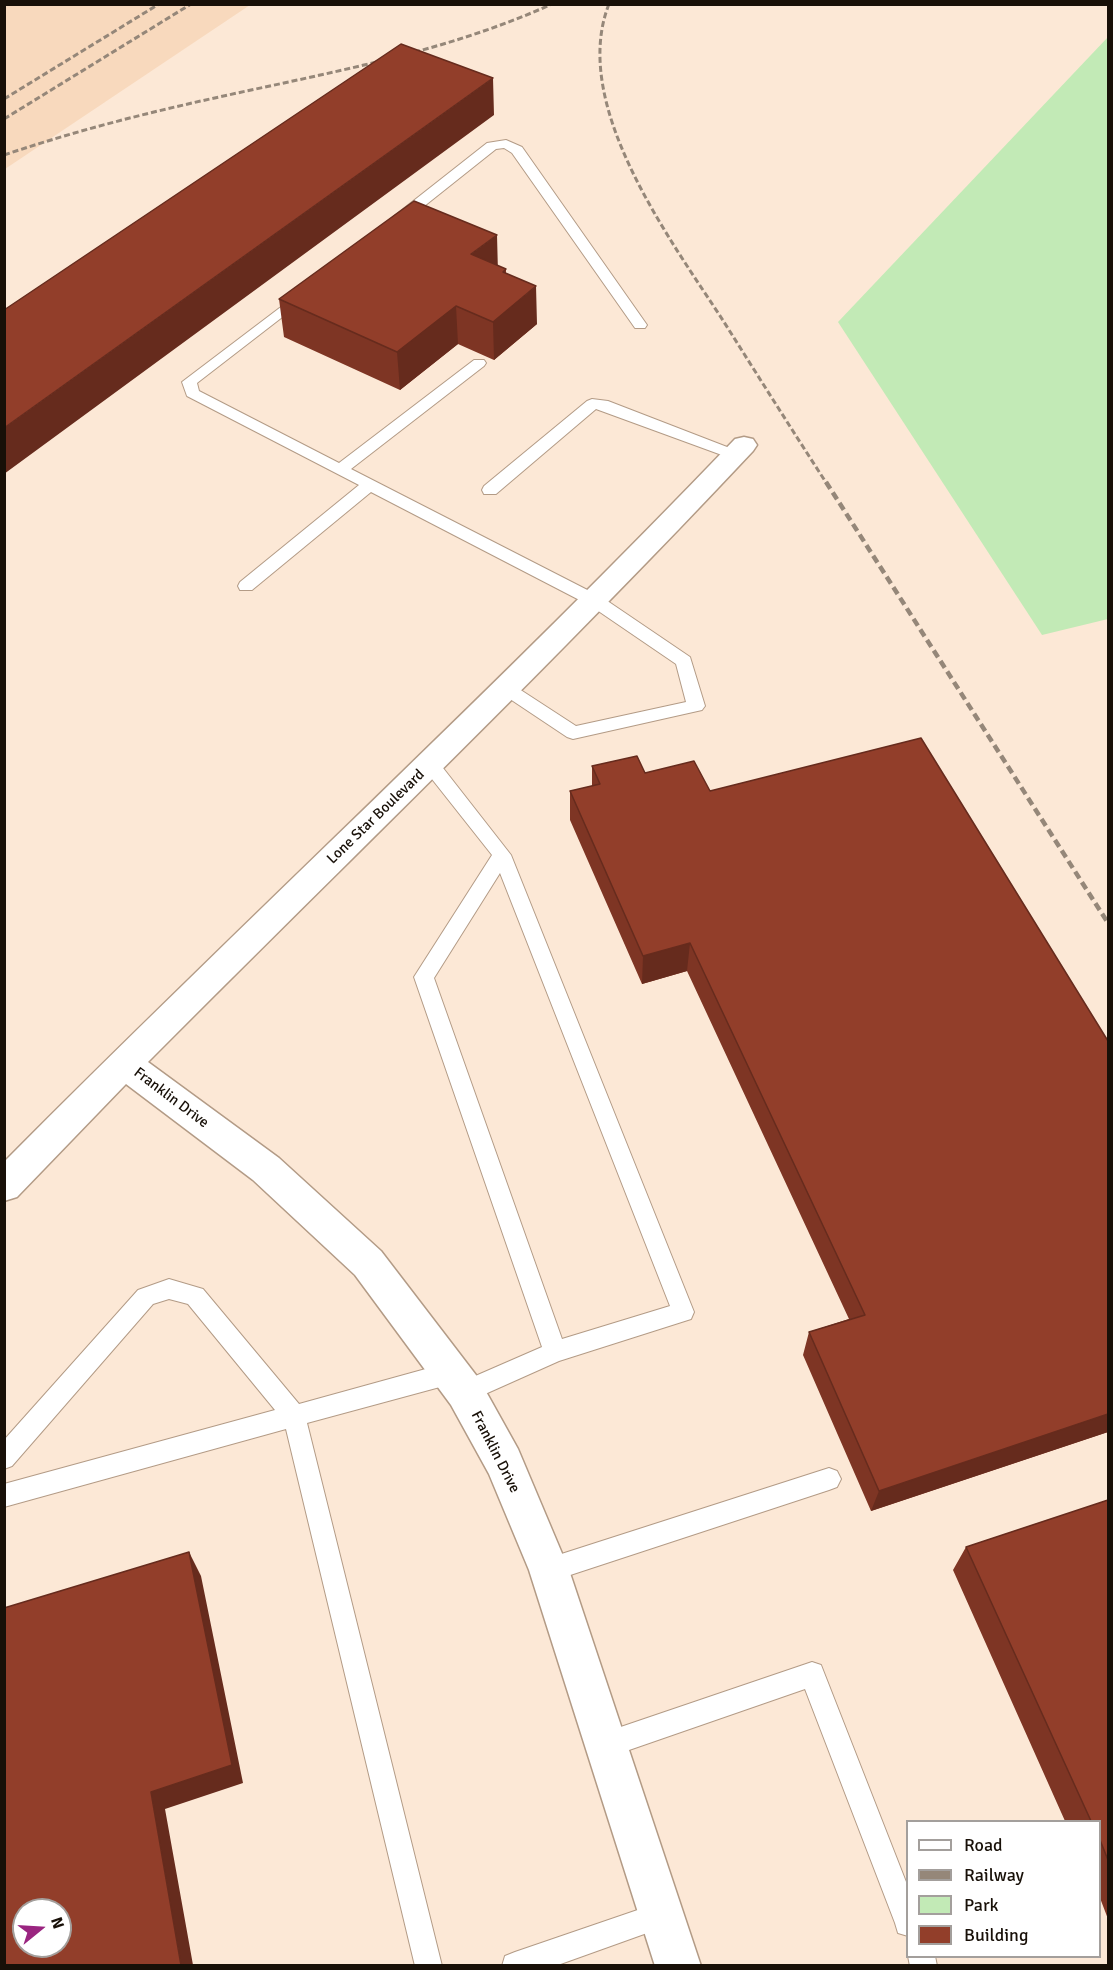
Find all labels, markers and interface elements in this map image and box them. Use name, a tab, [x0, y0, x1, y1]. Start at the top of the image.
street label: Lone Star Boulevard	[323, 766, 429, 868]
street label: Franklin Drive	[130, 1064, 212, 1132]
street label: Franklin Drive	[467, 1408, 523, 1496]
legend	[906, 1820, 1101, 1958]
text: Road	[964, 1834, 1003, 1856]
text: Railway	[964, 1864, 1024, 1886]
text: Park	[964, 1894, 999, 1916]
north arrow	[12, 1898, 72, 1958]
text: N	[46, 1915, 68, 1931]
text: Building	[964, 1924, 1028, 1946]

